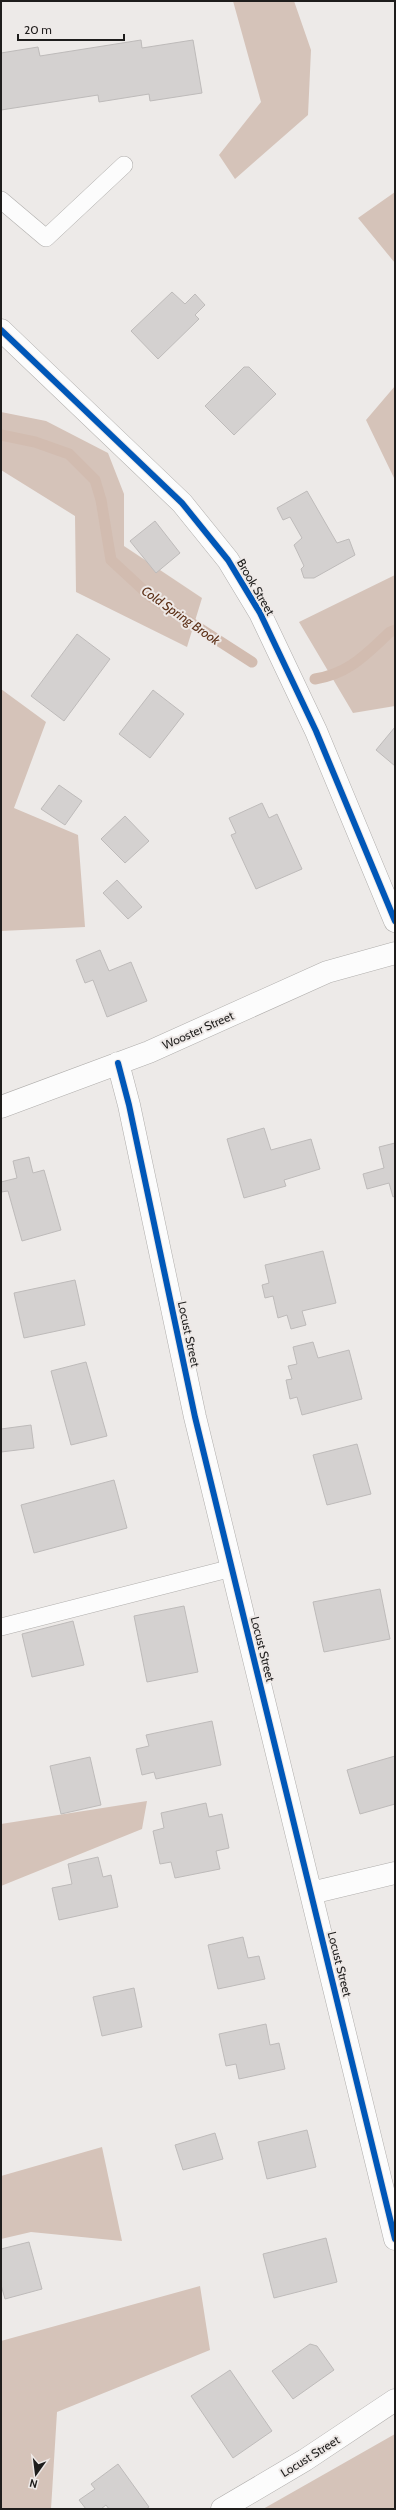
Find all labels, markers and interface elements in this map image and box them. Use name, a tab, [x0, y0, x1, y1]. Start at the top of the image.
scale bar	[18, 16, 124, 42]
text: 20 m	[24, 22, 52, 37]
street label: Brook Street	[234, 556, 278, 618]
water label: Cold Spring Brook	[139, 582, 224, 648]
street label: Wooster Street	[160, 1008, 236, 1052]
street label: Locust Street	[175, 1300, 203, 1368]
street label: Locust Street	[248, 1615, 278, 1683]
street label: Locust Street	[325, 1930, 355, 1998]
street label: Locust Street	[278, 2432, 342, 2480]
north arrow	[16, 2454, 56, 2494]
text: N	[28, 2476, 39, 2491]

